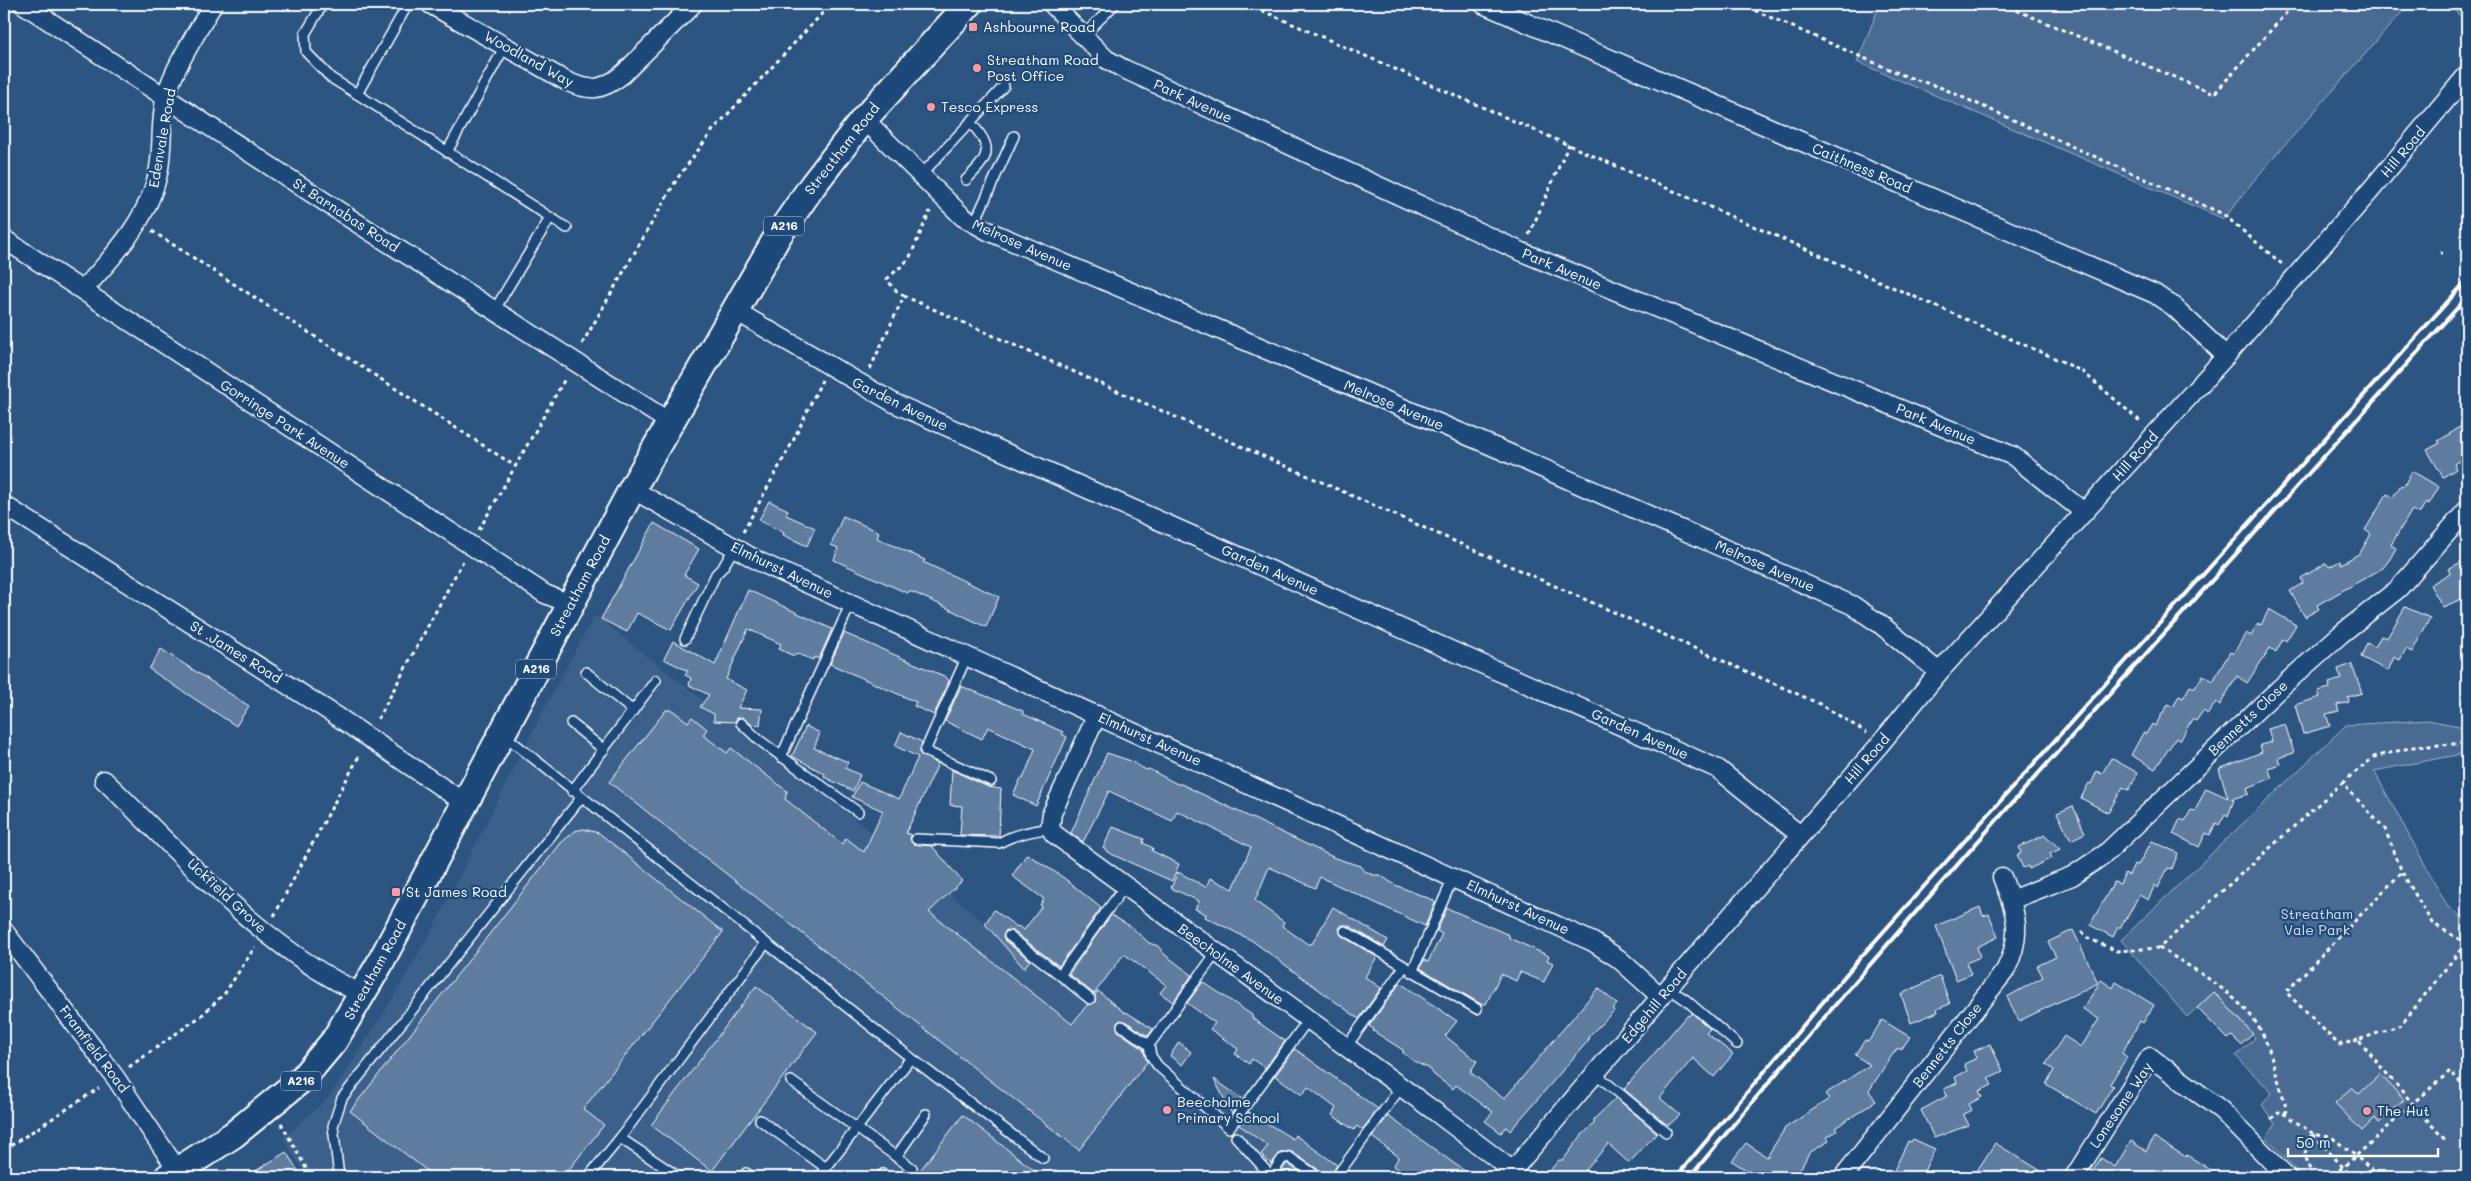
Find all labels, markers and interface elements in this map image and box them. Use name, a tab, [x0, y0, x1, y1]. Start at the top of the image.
place label: Ashbourne Road	[983, 17, 1095, 36]
marker: Ashbourne Road	[967, 21, 979, 33]
street label: Woodland Way	[481, 26, 577, 91]
place label: Streatham Road Post Office	[987, 50, 1099, 85]
marker: Streatham Road Post Office	[971, 62, 983, 74]
street label: Park Avenue	[1151, 74, 1236, 127]
street label: Edenvale Road	[143, 86, 180, 189]
place label: Tesco Express	[941, 97, 1038, 116]
street label: Streatham Road	[800, 99, 884, 199]
marker: Tesco Express	[925, 101, 937, 113]
street label: Hill Road	[2376, 122, 2429, 181]
street label: Caithness Road	[1809, 138, 1915, 197]
street label: St Barnabas Road	[289, 173, 403, 256]
street label: Melrose Avenue	[969, 214, 1075, 275]
road number: A216	[764, 217, 804, 236]
street label: Park Avenue	[1520, 243, 1605, 294]
street label: Garden Avenue	[849, 372, 951, 435]
street label: Gorringe Park Avenue	[217, 375, 354, 473]
street label: Melrose Avenue	[1341, 375, 1447, 434]
street label: Park Avenue	[1894, 398, 1979, 449]
street label: Hill Road	[2107, 427, 2162, 485]
street label: Streatham Road	[545, 532, 614, 640]
street label: Melrose Avenue	[1712, 535, 1818, 596]
street label: Elmhurst Avenue	[728, 537, 836, 602]
street label: Garden Avenue	[1219, 540, 1322, 599]
street label: St .James Road	[187, 616, 286, 688]
road number: A216	[516, 660, 556, 679]
street label: Bennetts Close	[2204, 676, 2292, 760]
street label: Garden Avenue	[1589, 704, 1692, 763]
street label: Elmhurst Avenue	[1096, 707, 1205, 770]
street label: Hill Road	[1840, 729, 1894, 788]
street label: Uckfield Grove	[184, 854, 271, 937]
street label: Elmhurst Avenue	[1464, 874, 1573, 939]
place label: St James Road	[406, 882, 507, 901]
marker: St James Road	[390, 886, 402, 898]
park label: Streatham Vale Park	[2281, 904, 2353, 939]
street label: Streatham Road	[339, 916, 410, 1023]
street label: Beecholme Avenue	[1174, 919, 1288, 1009]
street label: Edgehill Road	[1617, 964, 1691, 1047]
street label: Bennetts Close	[1908, 998, 1986, 1091]
street label: Framfield Road	[55, 1001, 134, 1096]
street label: Lonesome Way	[2085, 1058, 2156, 1151]
road number: A216	[281, 1072, 321, 1090]
place label: Beecholme Primary School	[1177, 1092, 1280, 1127]
place label: The Hut	[2377, 1101, 2430, 1120]
marker: Beecholme Primary School	[1161, 1104, 1173, 1116]
marker: The Hut	[2361, 1105, 2373, 1117]
scale bar	[2288, 1126, 2438, 1158]
text: 50 m	[2296, 1132, 2331, 1152]

